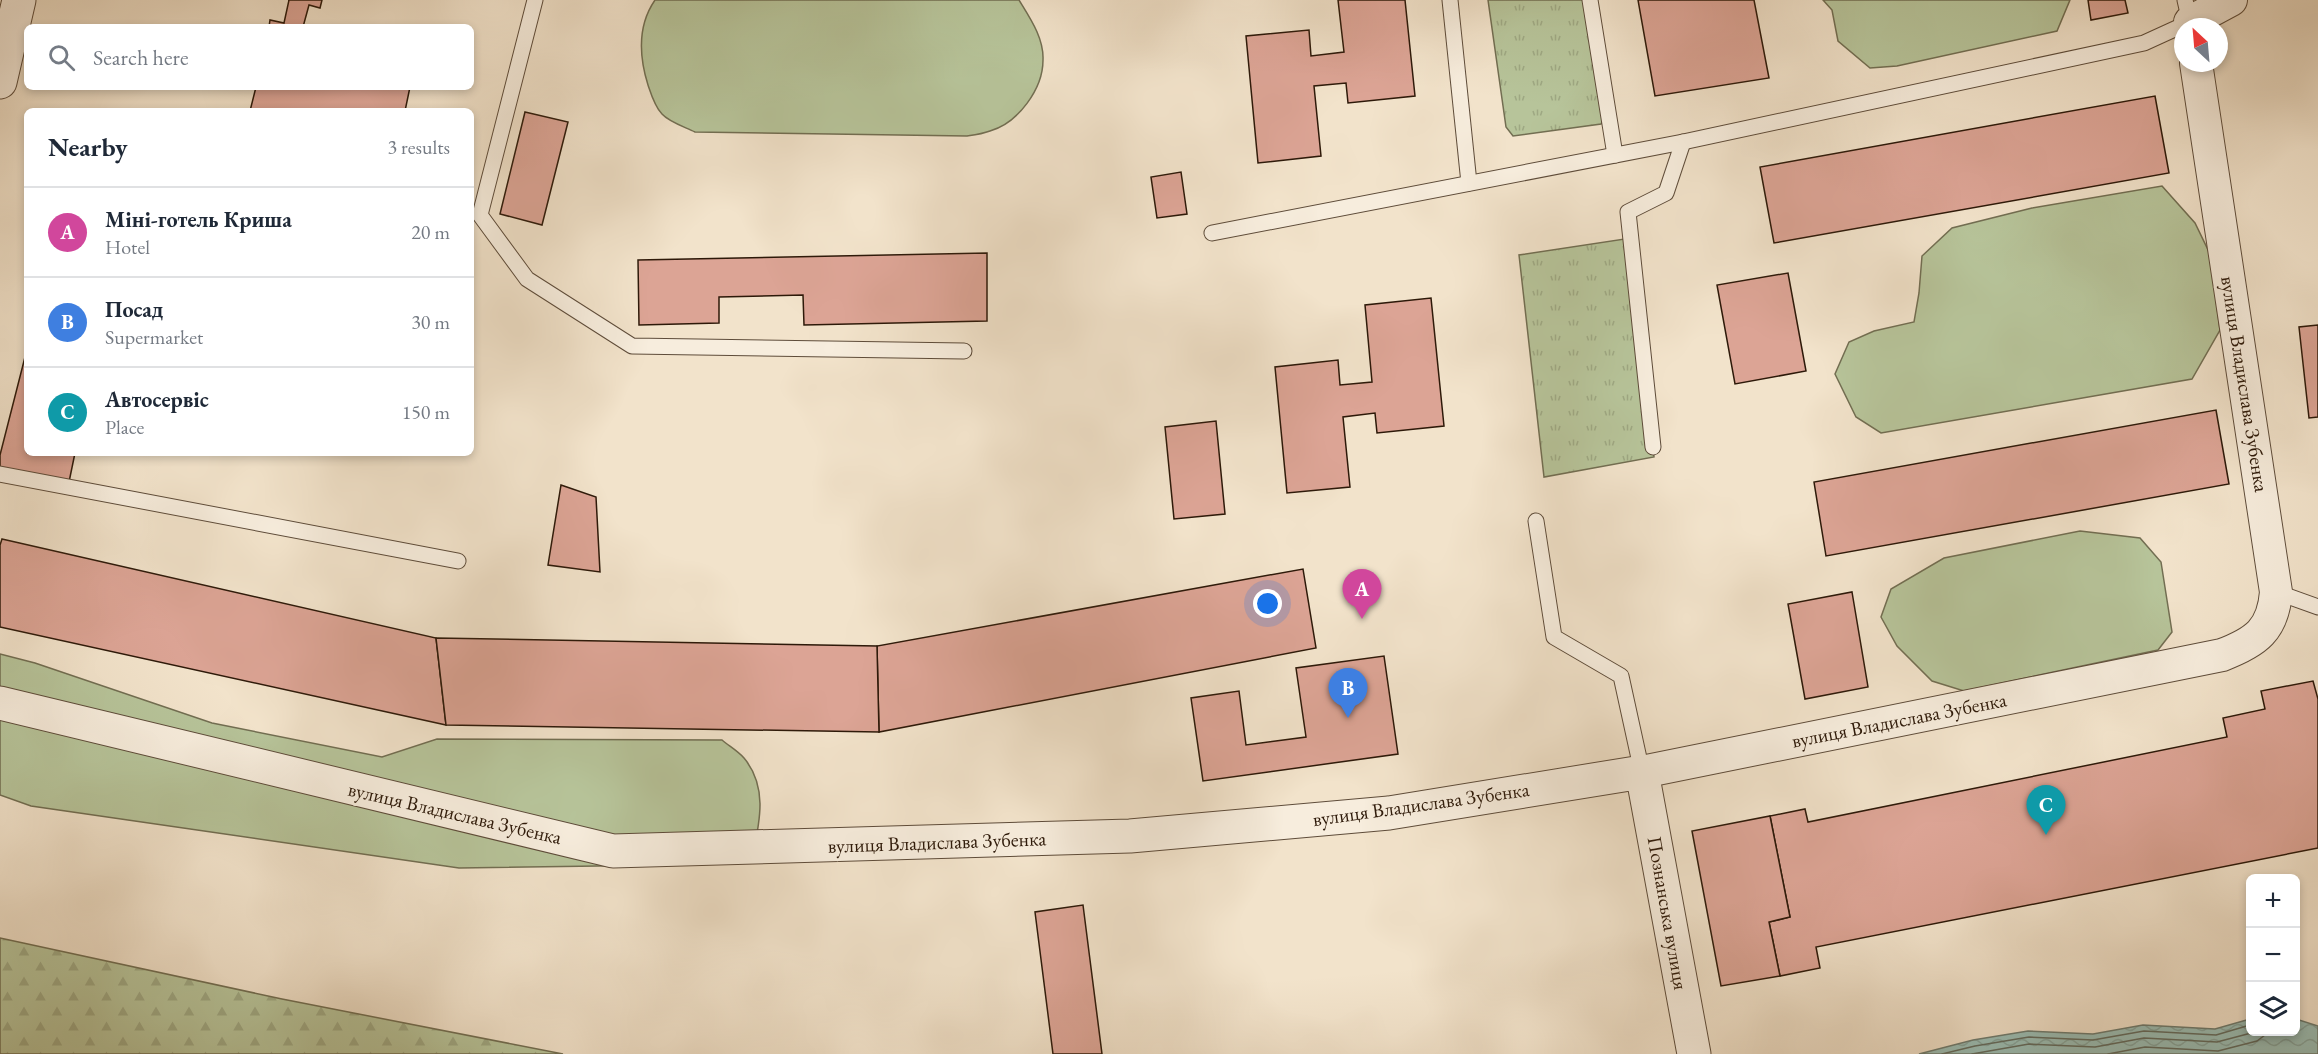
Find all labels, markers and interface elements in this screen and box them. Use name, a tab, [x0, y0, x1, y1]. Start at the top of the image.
north arrow	[2174, 18, 2228, 72]
search box	[24, 24, 474, 90]
icon: search	[45, 41, 78, 74]
text: Search here	[93, 43, 188, 72]
text: Nearby	[48, 130, 128, 164]
text: 3 results	[387, 134, 450, 160]
text: Міні-готель Криша	[105, 205, 292, 234]
text: A	[60, 219, 75, 245]
text: 20 m	[411, 219, 450, 245]
text: Hotel	[105, 234, 150, 260]
street label: вулиця Владислава Зубенка	[2215, 274, 2275, 494]
text: Посад	[105, 295, 163, 324]
text: B	[61, 309, 74, 335]
text: 30 m	[411, 309, 450, 335]
text: Supermarket	[105, 324, 203, 350]
text: Автосервіс	[105, 385, 209, 414]
text: C	[60, 399, 75, 425]
text: 150 m	[402, 399, 450, 425]
text: Place	[105, 414, 144, 440]
pin: A	[1342, 570, 1382, 619]
your location	[1253, 589, 1282, 618]
pin: B	[1328, 668, 1368, 718]
street label: вулиця Владислава Зубенка	[1789, 686, 2009, 754]
street label: вулиця Владислава Зубенка	[346, 776, 564, 850]
street label: вулиця Владислава Зубенка	[1311, 776, 1531, 832]
pin: C	[2026, 786, 2066, 835]
street label: вулиця Владислава Зубенка	[827, 825, 1047, 859]
street label: Познанська вулиця	[1642, 834, 1694, 992]
map controls	[2246, 874, 2300, 1036]
button: +	[2246, 874, 2300, 928]
button: −	[2246, 928, 2300, 982]
button: layers	[2246, 982, 2300, 1036]

